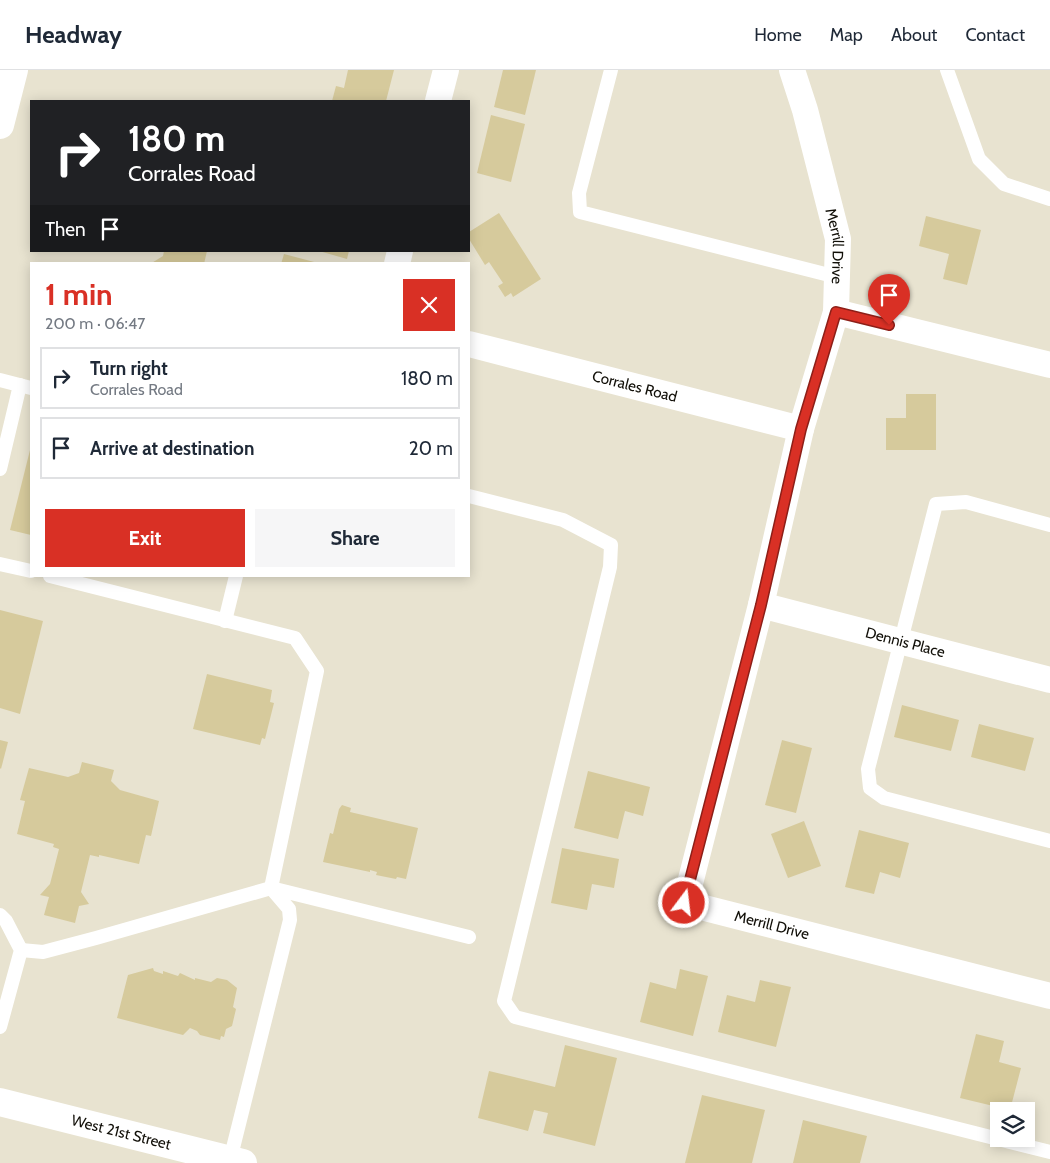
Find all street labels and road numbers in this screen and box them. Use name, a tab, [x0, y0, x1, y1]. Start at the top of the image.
street label: Merrill Drive	[821, 206, 847, 285]
street label: Corrales Road	[590, 367, 679, 406]
street label: Dennis Place	[863, 623, 947, 661]
street label: Merrill Drive	[733, 907, 811, 943]
street label: West 21st Street	[70, 1111, 173, 1154]

